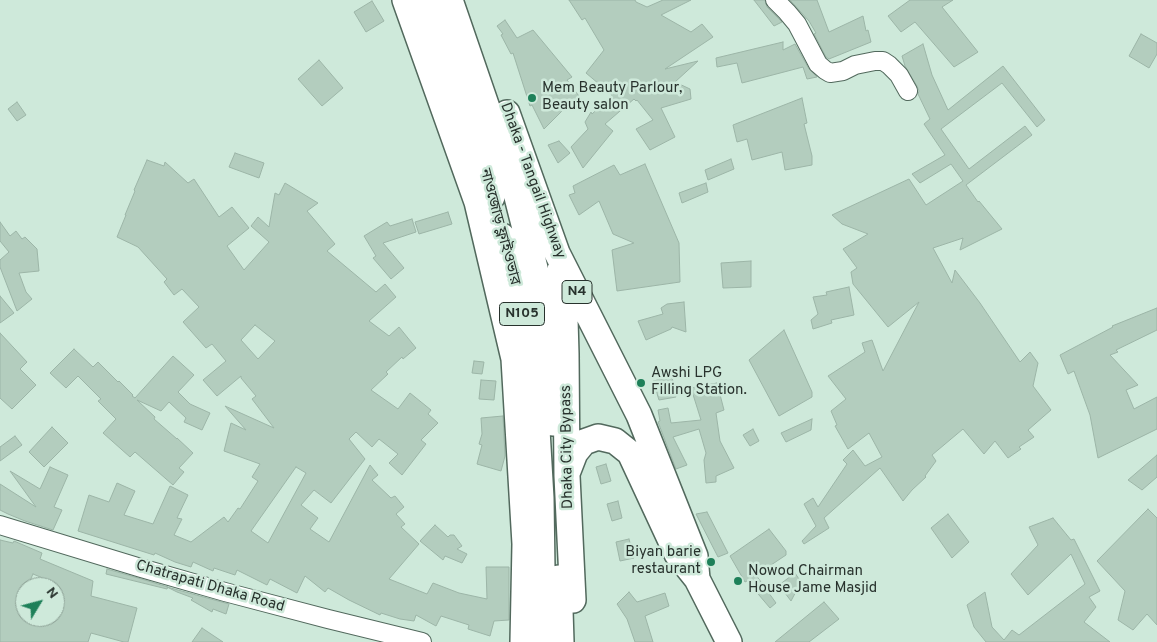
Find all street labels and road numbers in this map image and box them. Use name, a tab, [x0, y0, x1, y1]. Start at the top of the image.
street label: Dhaka - Tangail Highway	[495, 100, 569, 262]
street label: নাওজোড় ফ্লাইওভার	[475, 167, 523, 287]
road number: N4	[562, 280, 592, 304]
road number: N105	[500, 302, 544, 326]
street label: Dhaka City Bypass	[558, 385, 578, 509]
street label: Chatrapati Dhaka Road	[133, 557, 287, 617]

